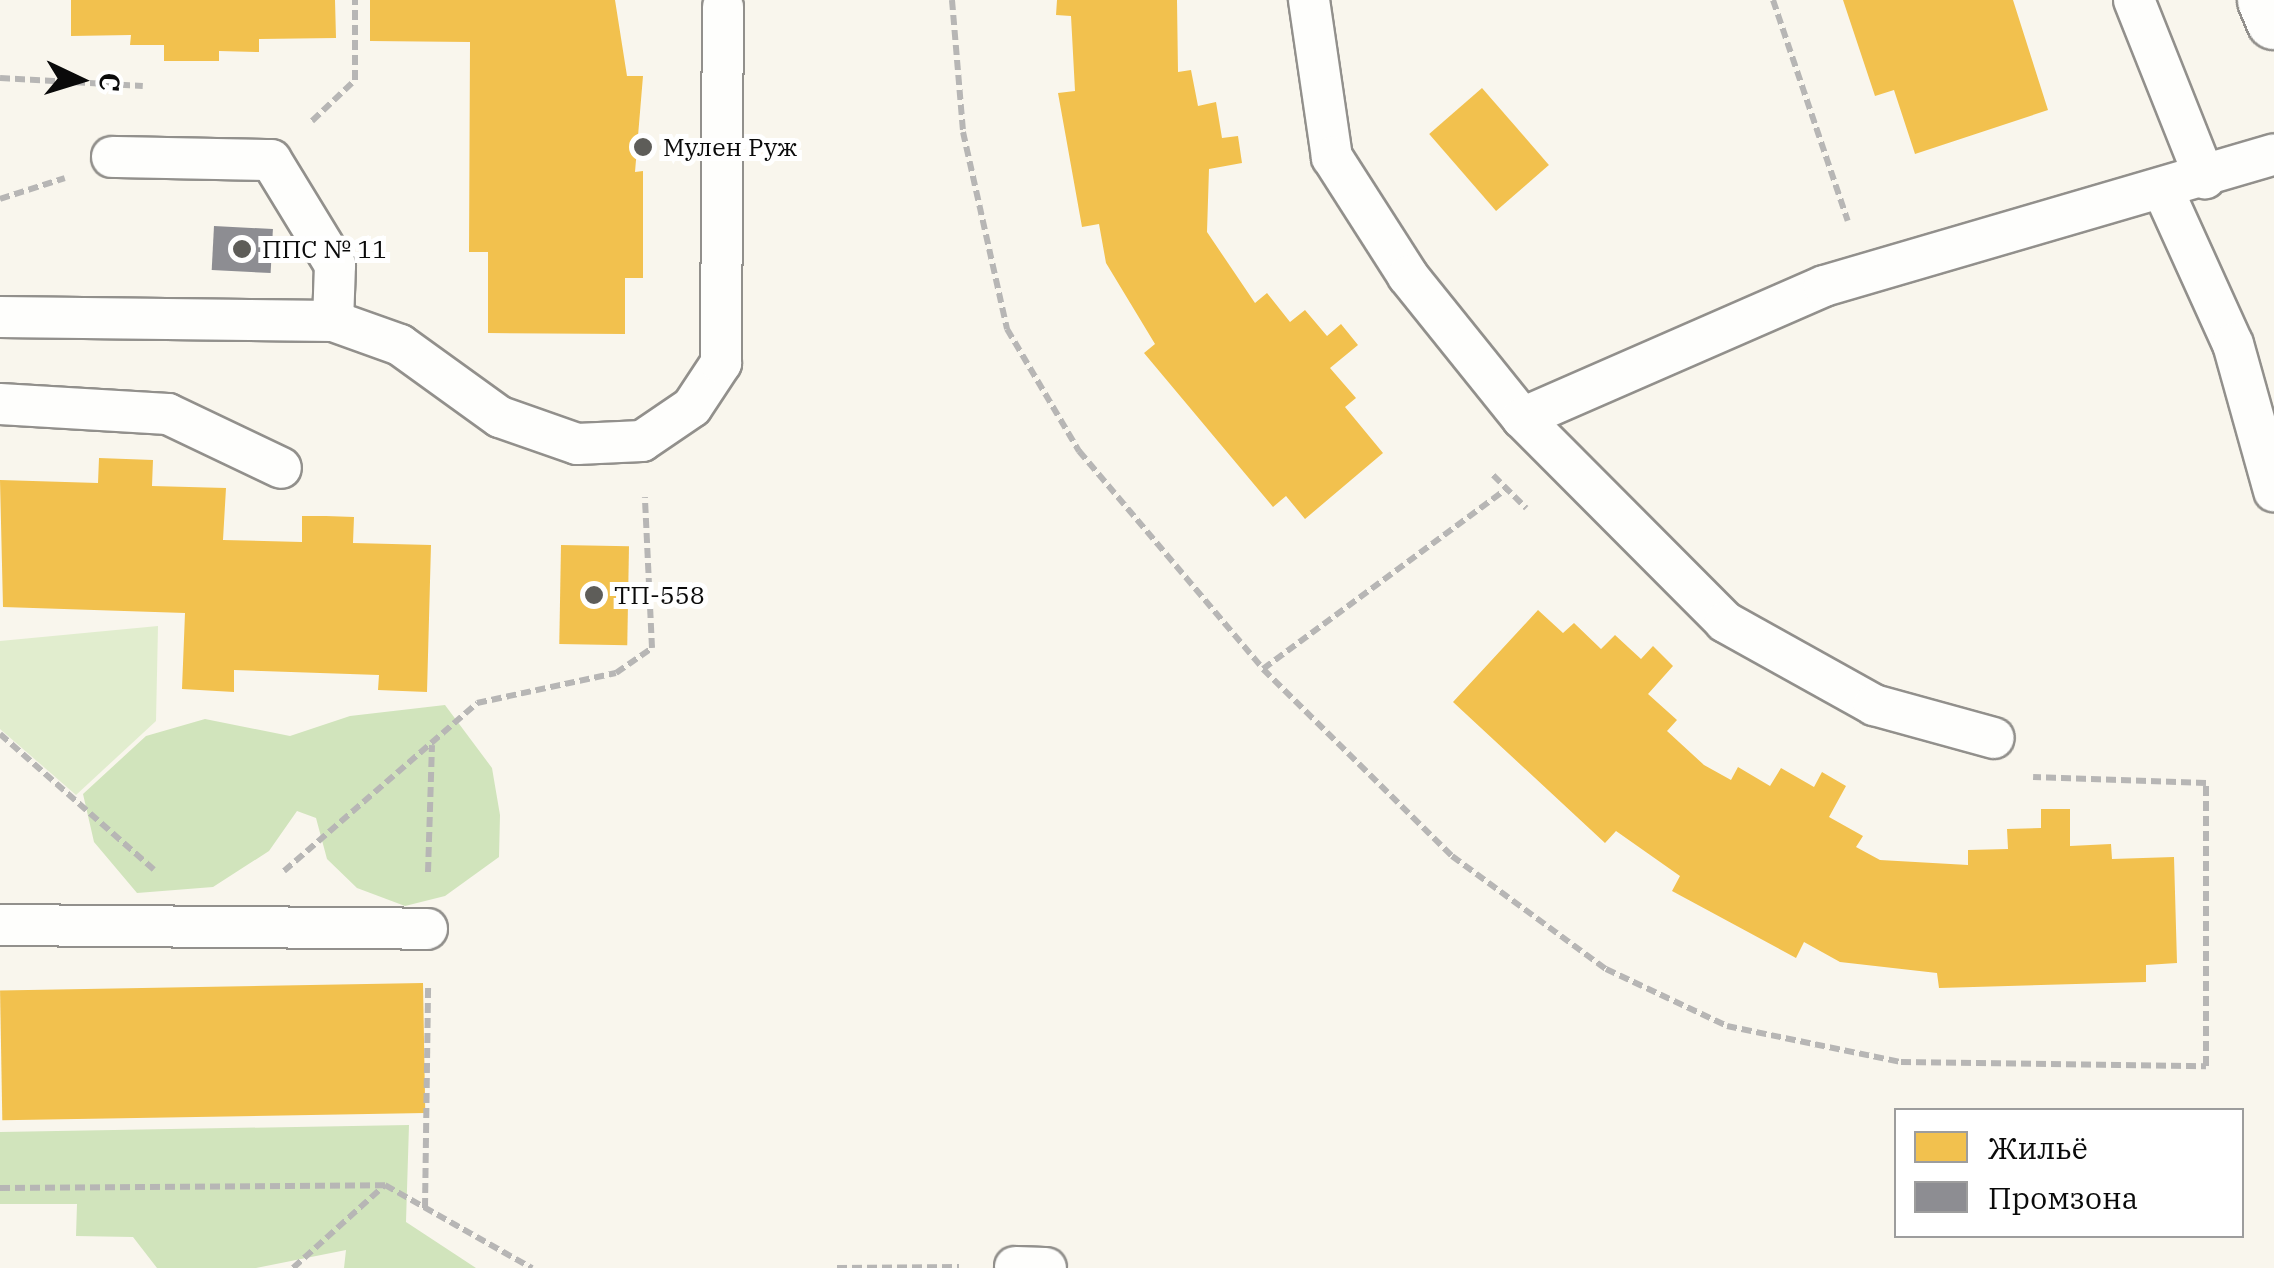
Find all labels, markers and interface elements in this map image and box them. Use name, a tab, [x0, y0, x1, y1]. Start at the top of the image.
north arrow	[30, 30, 130, 130]
text: С	[91, 72, 130, 93]
place label: Мулен Руж	[663, 132, 797, 162]
marker: Мулен Руж	[632, 136, 654, 158]
place label: ППС № 11	[262, 234, 387, 264]
marker: ППС № 11	[231, 238, 253, 260]
place label: ТП-558	[614, 580, 705, 610]
marker: ТП-558	[583, 584, 605, 606]
legend	[1894, 1108, 2244, 1238]
text: Жильё	[1988, 1128, 2088, 1167]
text: Промзона	[1988, 1178, 2138, 1217]

